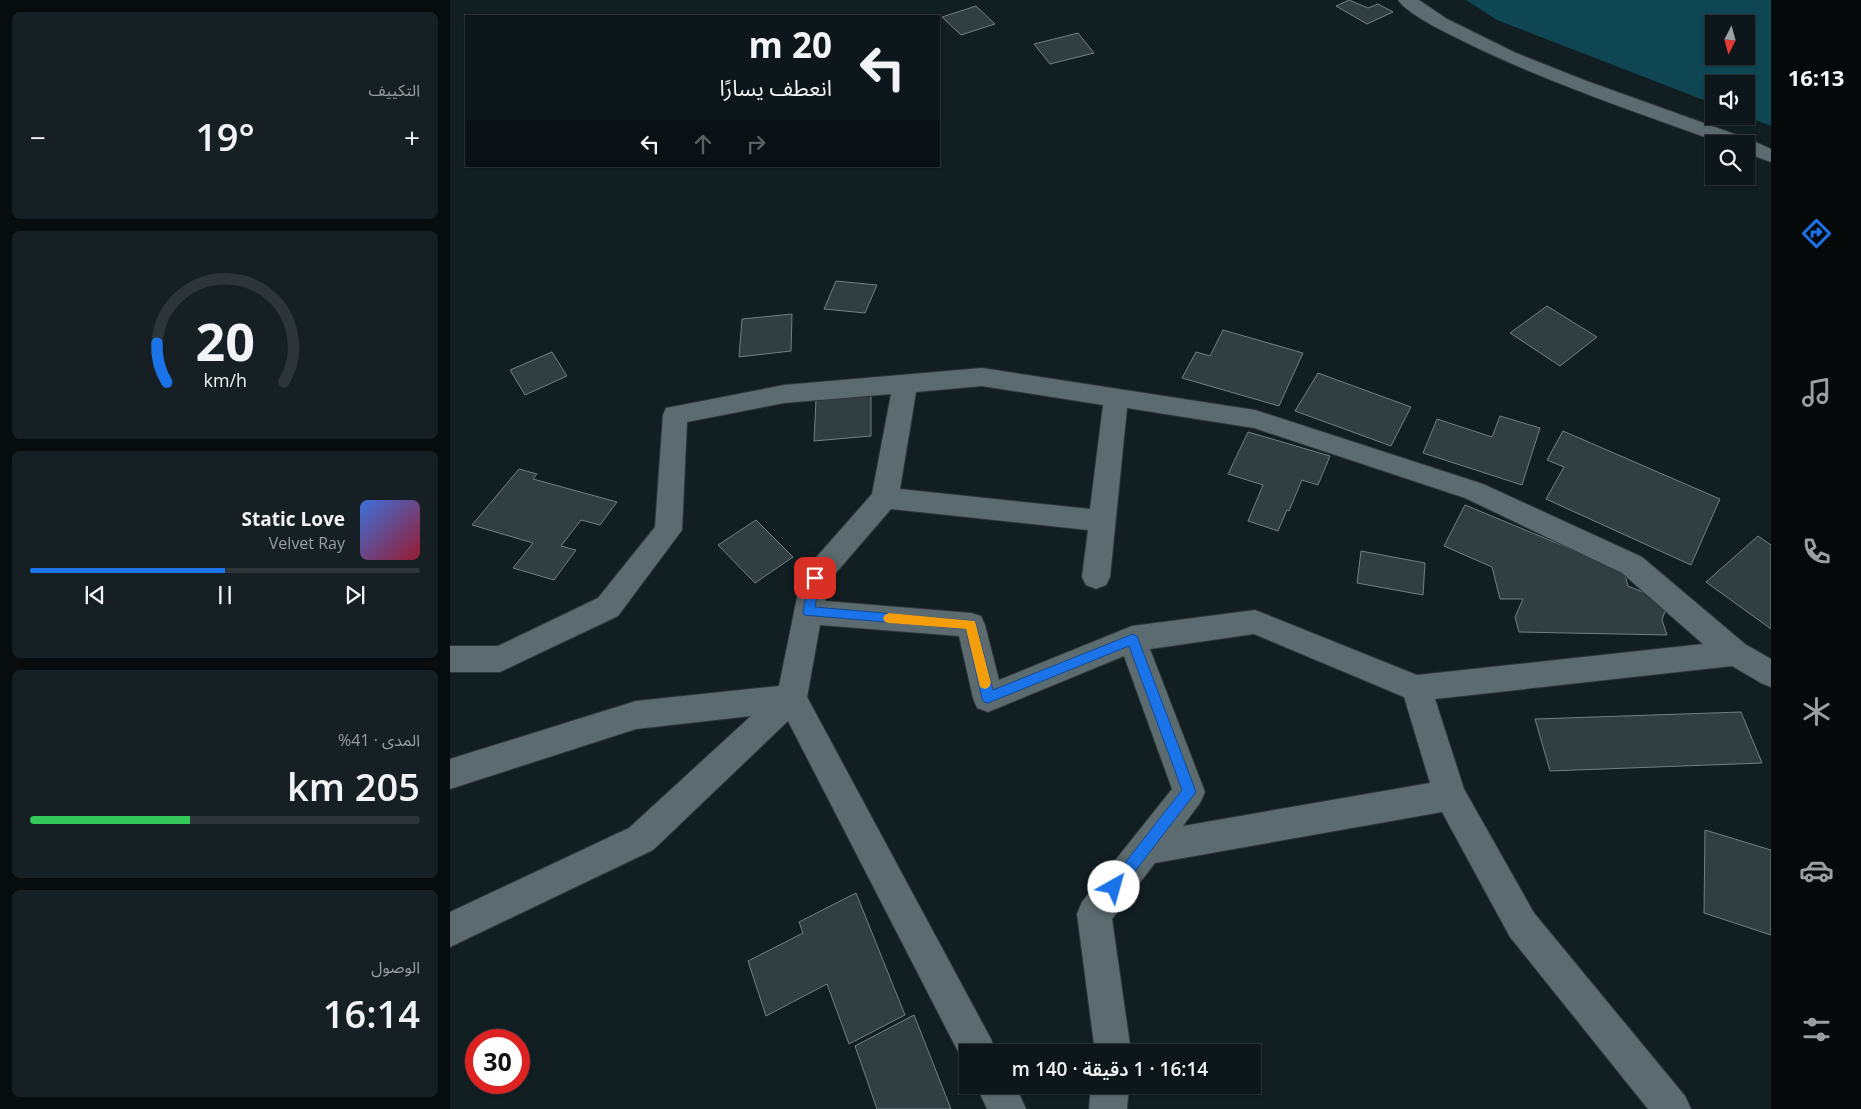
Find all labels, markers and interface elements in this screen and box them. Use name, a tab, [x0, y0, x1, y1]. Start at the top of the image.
north arrow	[1705, 15, 1755, 65]
map controls	[1705, 15, 1755, 185]
text: 20 m	[749, 21, 832, 68]
icon: left	[850, 35, 915, 100]
text: 16:13	[1788, 62, 1844, 92]
text: انعطف يسارًا	[719, 72, 832, 102]
button: sound	[1705, 75, 1755, 125]
text: التكييف	[368, 79, 420, 101]
text: 19°	[195, 110, 255, 162]
text: −	[30, 118, 46, 156]
text: +	[404, 118, 420, 156]
icon: left	[636, 130, 664, 158]
icon: ahead	[689, 130, 717, 158]
icon: right	[742, 130, 770, 158]
button: search	[1705, 135, 1755, 185]
icon: directions	[1799, 216, 1834, 251]
text: 20	[195, 305, 255, 376]
text: km/h	[203, 368, 247, 392]
icon: music	[1799, 375, 1834, 410]
text: Static Love	[242, 506, 345, 532]
text: Velvet Ray	[269, 532, 345, 554]
icon: phone	[1799, 534, 1834, 569]
pin	[794, 557, 836, 599]
icon: arrive	[801, 564, 829, 592]
icon: previous	[81, 581, 109, 609]
icon: pause	[211, 581, 239, 609]
icon: next	[341, 581, 369, 609]
icon: climate	[1799, 694, 1834, 729]
text: المدى · 41%	[338, 729, 420, 751]
text: 205 km	[287, 760, 420, 812]
icon: car	[1799, 853, 1834, 888]
position arrow	[1087, 860, 1139, 912]
text: الوصول	[371, 956, 420, 978]
text: 16:14	[323, 987, 420, 1039]
icon: filters	[1799, 1012, 1834, 1047]
speed limit sign: 30	[465, 1029, 530, 1094]
text: 16:14 · 1 دقيقة · 140 m	[1012, 1056, 1208, 1082]

